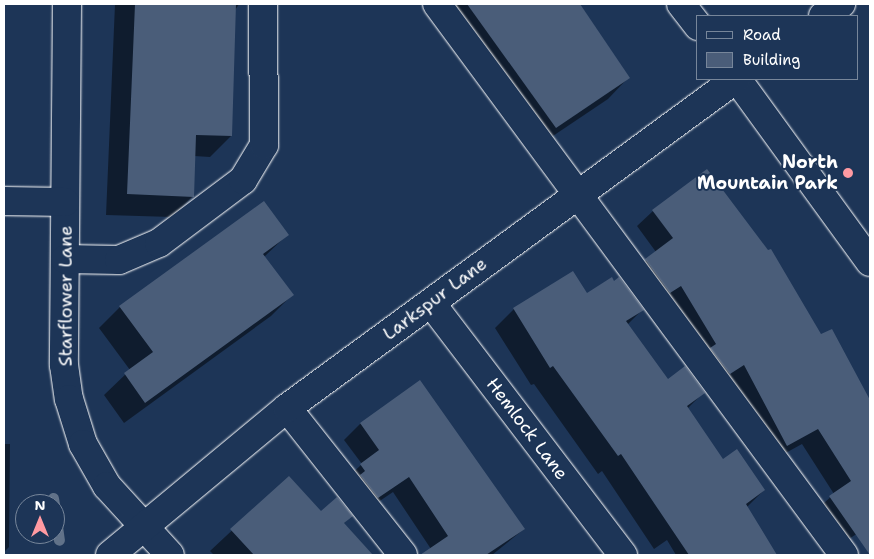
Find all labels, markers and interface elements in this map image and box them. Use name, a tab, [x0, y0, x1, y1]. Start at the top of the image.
legend	[696, 15, 859, 80]
text: Road	[743, 25, 781, 45]
text: Building	[743, 50, 800, 70]
place label: North Mountain Park	[697, 152, 838, 194]
marker: North Mountain Park	[842, 167, 854, 179]
street label: Starflower Lane	[55, 226, 77, 366]
street label: Larkspur Lane	[379, 253, 491, 345]
street label: Hemlock Lane	[482, 374, 572, 484]
north arrow	[15, 494, 65, 544]
text: N	[34, 496, 46, 514]

